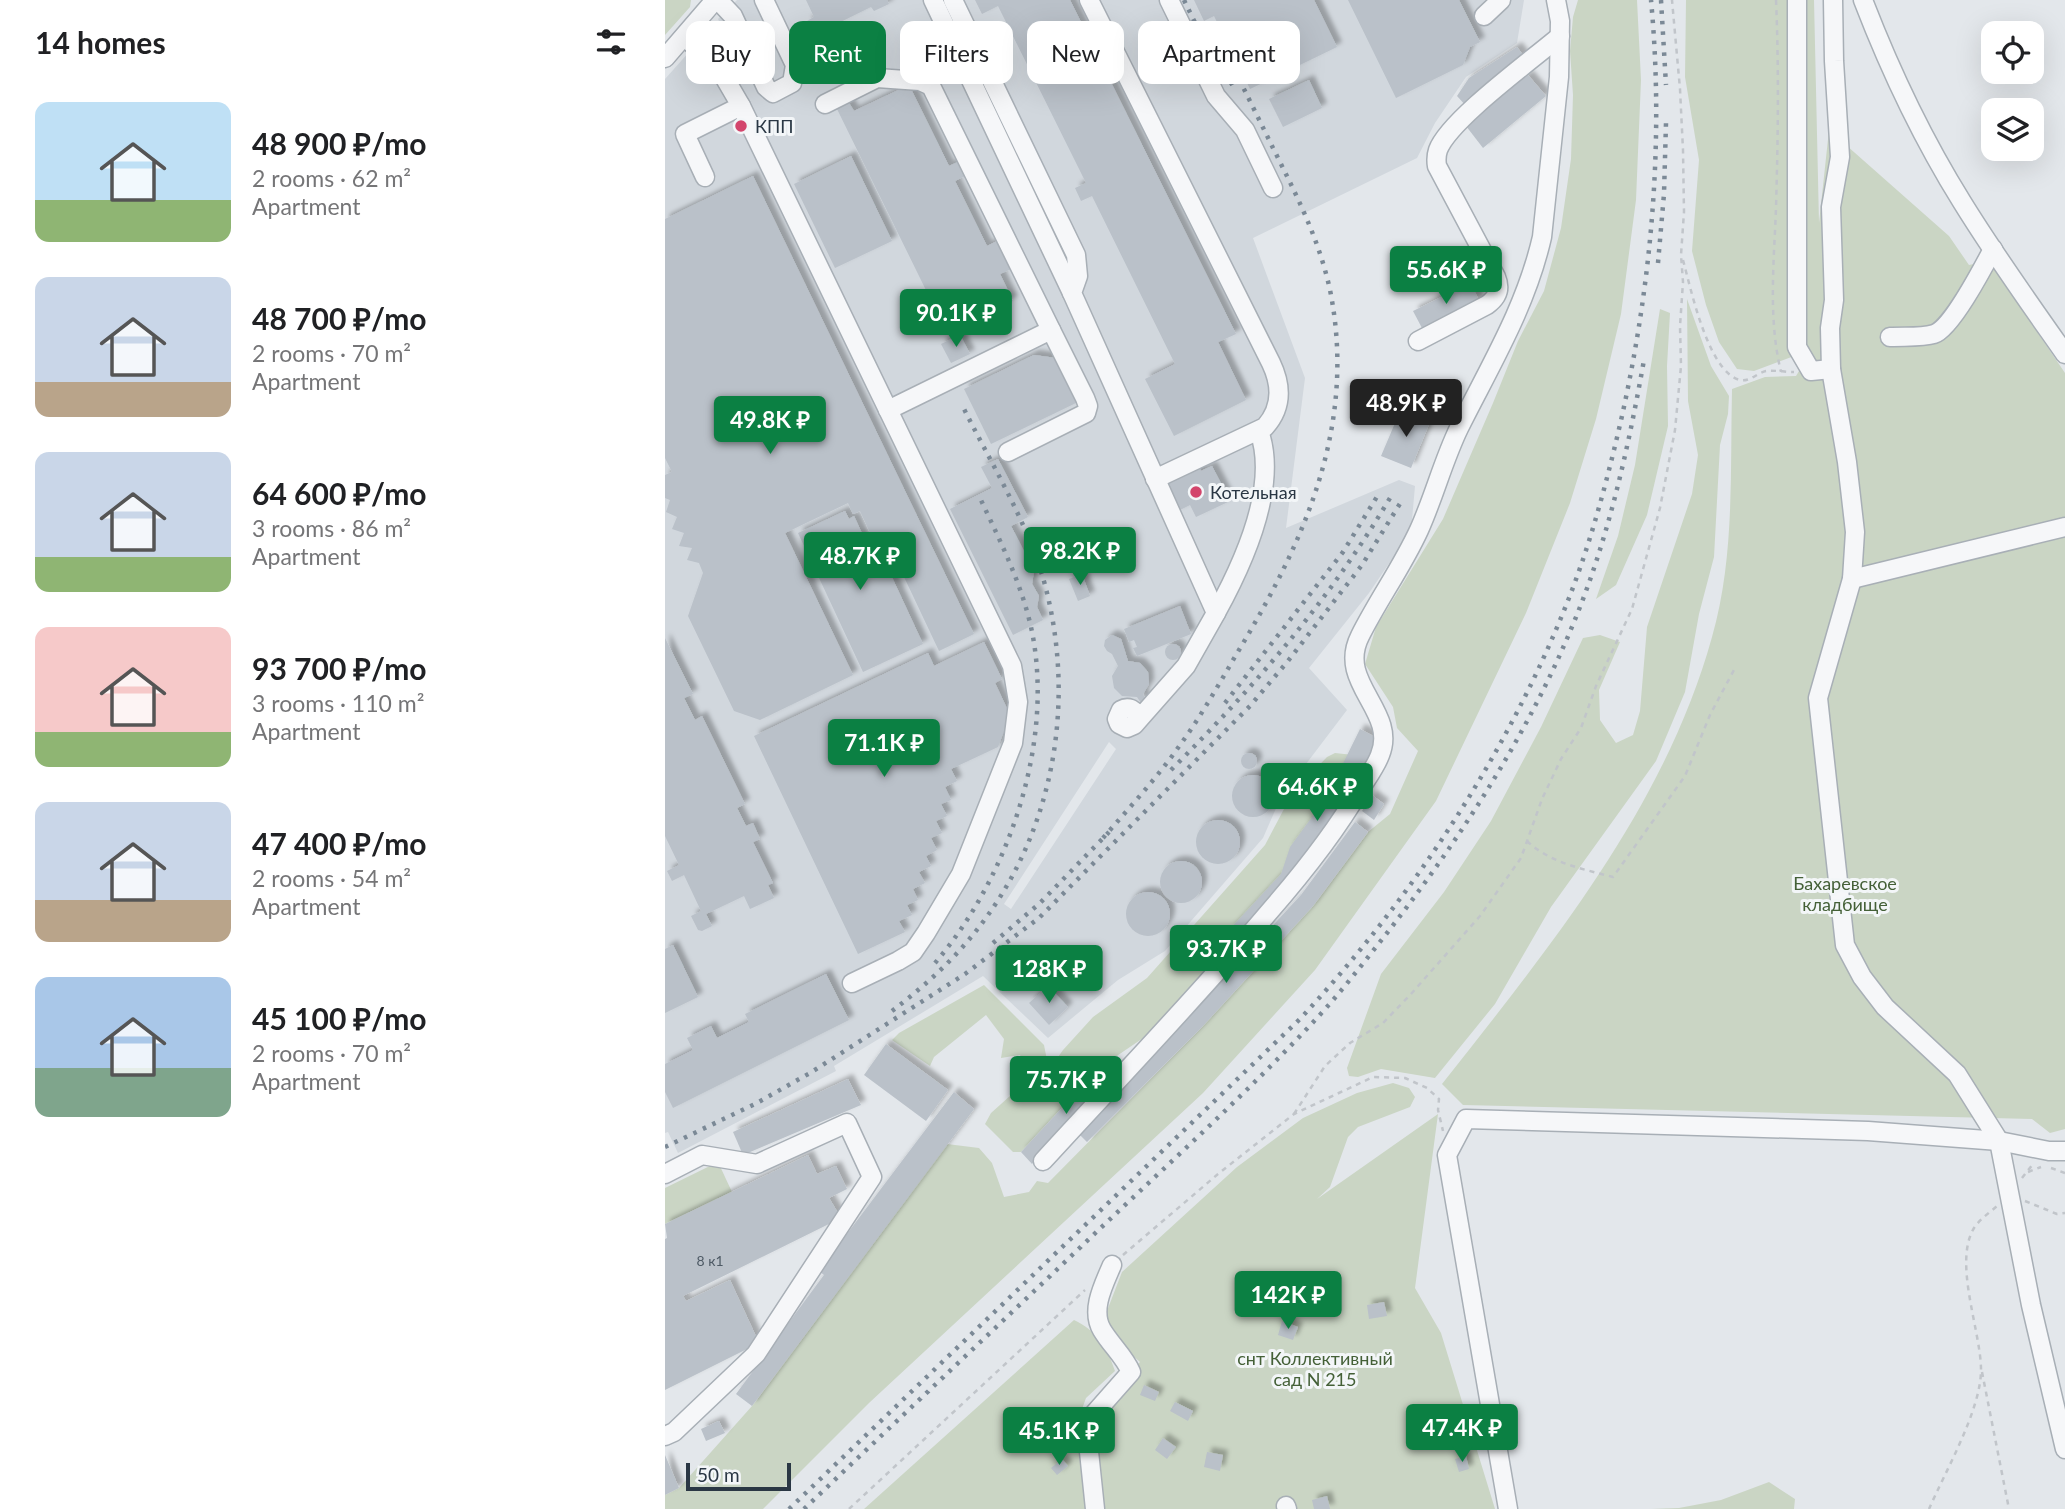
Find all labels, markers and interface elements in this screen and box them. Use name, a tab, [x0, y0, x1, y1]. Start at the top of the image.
chip: Buy	[686, 21, 775, 84]
chip: Rent	[789, 21, 886, 84]
chip: Filters	[900, 21, 1013, 84]
chip: New	[1027, 21, 1124, 84]
chip: Apartment	[1138, 21, 1300, 84]
map controls	[1981, 21, 2044, 161]
button: locate	[1981, 21, 2044, 84]
icon: filters	[592, 23, 630, 61]
text: 14 homes	[35, 24, 166, 60]
button: layers	[1981, 98, 2044, 161]
place label: КПП	[755, 115, 794, 137]
marker: КПП	[733, 118, 749, 134]
text: 48 900 ₽/mo	[252, 125, 427, 161]
icon: home	[91, 130, 175, 214]
text: 2 rooms · 62 m²	[252, 164, 411, 192]
text: Apartment	[252, 192, 360, 220]
pin: 55.6K ₽	[1381, 246, 1511, 306]
text: 55.6K ₽	[1406, 255, 1486, 283]
pin: 90.1K ₽	[891, 290, 1021, 349]
text: 90.1K ₽	[916, 298, 996, 326]
text: 48 700 ₽/mo	[252, 300, 427, 336]
icon: home	[91, 305, 175, 389]
text: 2 rooms · 70 m²	[252, 339, 411, 367]
text: Apartment	[252, 367, 360, 395]
pin: 48.9K ₽	[1341, 380, 1471, 439]
text: 48.9K ₽	[1366, 388, 1446, 416]
pin: 49.8K ₽	[705, 396, 835, 456]
text: 49.8K ₽	[730, 405, 810, 433]
text: 64 600 ₽/mo	[252, 475, 427, 511]
icon: home	[91, 480, 175, 564]
place label: Котельная	[1210, 481, 1297, 503]
marker: Котельная	[1188, 484, 1204, 500]
text: 3 rooms · 86 m²	[252, 514, 411, 542]
pin: 98.2K ₽	[1015, 528, 1145, 587]
pin: 48.7K ₽	[795, 532, 925, 592]
text: 98.2K ₽	[1040, 536, 1120, 564]
text: 48.7K ₽	[820, 541, 900, 569]
text: Apartment	[252, 542, 360, 570]
text: 93 700 ₽/mo	[252, 650, 427, 686]
icon: home	[91, 655, 175, 739]
text: 3 rooms · 110 m²	[252, 689, 424, 717]
text: Apartment	[252, 717, 360, 745]
pin: 71.1K ₽	[819, 720, 949, 779]
text: 71.1K ₽	[844, 728, 924, 756]
pin: 64.6K ₽	[1252, 764, 1382, 823]
text: 64.6K ₽	[1277, 772, 1357, 800]
text: 47 400 ₽/mo	[252, 825, 427, 861]
icon: home	[91, 830, 175, 914]
text: 2 rooms · 54 m²	[252, 864, 411, 892]
park label: Бахаревское кладбище	[1793, 872, 1897, 915]
text: Apartment	[252, 892, 360, 920]
pin: 93.7K ₽	[1161, 926, 1291, 985]
text: 93.7K ₽	[1186, 934, 1266, 962]
pin: 128K ₽	[992, 946, 1106, 1005]
text: 128K ₽	[1012, 954, 1086, 982]
text: 45 100 ₽/mo	[252, 1000, 427, 1036]
icon: home	[91, 1005, 175, 1089]
text: 2 rooms · 70 m²	[252, 1039, 411, 1067]
pin: 75.7K ₽	[1001, 1056, 1131, 1116]
text: 75.7K ₽	[1026, 1065, 1106, 1093]
text: Apartment	[252, 1067, 360, 1095]
house number: 8 к1	[696, 1252, 724, 1269]
pin: 142K ₽	[1231, 1272, 1345, 1331]
text: 142K ₽	[1251, 1280, 1325, 1308]
park label: снт Коллективный сад N 215	[1237, 1347, 1393, 1390]
pin: 47.4K ₽	[1397, 1404, 1527, 1464]
pin: 45.1K ₽	[994, 1408, 1124, 1467]
text: 47.4K ₽	[1422, 1413, 1502, 1441]
text: 45.1K ₽	[1019, 1416, 1099, 1444]
scale bar	[686, 1460, 791, 1492]
text: 50 m	[697, 1463, 740, 1486]

